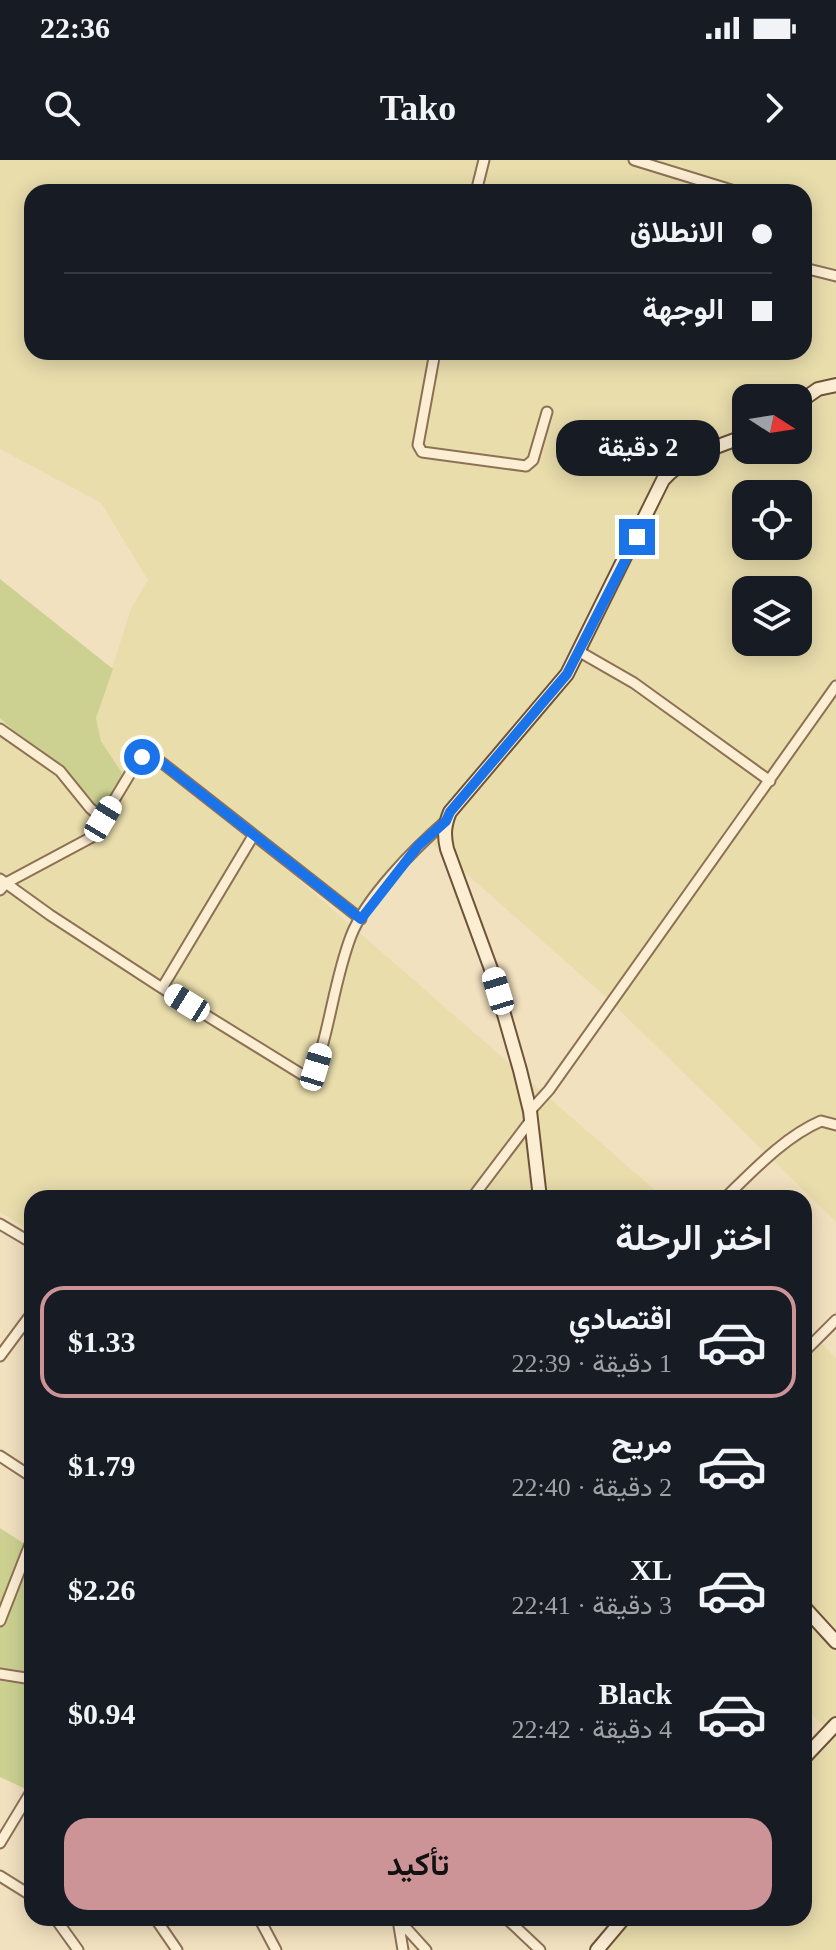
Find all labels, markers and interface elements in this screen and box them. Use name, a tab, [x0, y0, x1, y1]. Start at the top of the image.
text: 22:36	[40, 11, 110, 44]
icon: search	[40, 86, 84, 130]
icon: forward	[752, 86, 796, 130]
text: Tako	[380, 88, 456, 128]
text: الانطلاق	[630, 215, 724, 248]
text: الوجهة	[642, 292, 724, 325]
north arrow	[732, 384, 812, 464]
map controls	[732, 384, 812, 656]
callout: 2 دقيقة	[555, 421, 719, 477]
text: 2 دقيقة	[598, 433, 678, 462]
button: locate	[732, 480, 812, 560]
route end	[619, 519, 655, 555]
button: layers	[732, 576, 812, 656]
route start	[124, 739, 160, 775]
car	[80, 792, 126, 846]
car	[480, 965, 516, 1017]
car	[160, 980, 214, 1026]
car	[298, 1041, 334, 1093]
text: اختر الرحلة	[615, 1218, 772, 1258]
text: اقتصادي	[569, 1302, 672, 1335]
icon: car	[696, 1306, 768, 1378]
text: $1.33	[68, 1325, 136, 1358]
text: 1 دقيقة · 22:39	[511, 1349, 672, 1378]
text: مريح	[612, 1426, 672, 1459]
icon: car	[696, 1430, 768, 1502]
text: $1.79	[68, 1449, 136, 1482]
text: 2 دقيقة · 22:40	[511, 1473, 672, 1502]
text: XL	[630, 1553, 672, 1586]
icon: car	[696, 1554, 768, 1626]
text: $2.26	[68, 1573, 136, 1606]
text: 3 دقيقة · 22:41	[511, 1591, 672, 1620]
text: Black	[599, 1677, 672, 1710]
icon: car	[696, 1678, 768, 1750]
text: $0.94	[68, 1697, 136, 1730]
text: 4 دقيقة · 22:42	[511, 1715, 672, 1744]
button: تأكيد	[64, 1818, 772, 1910]

